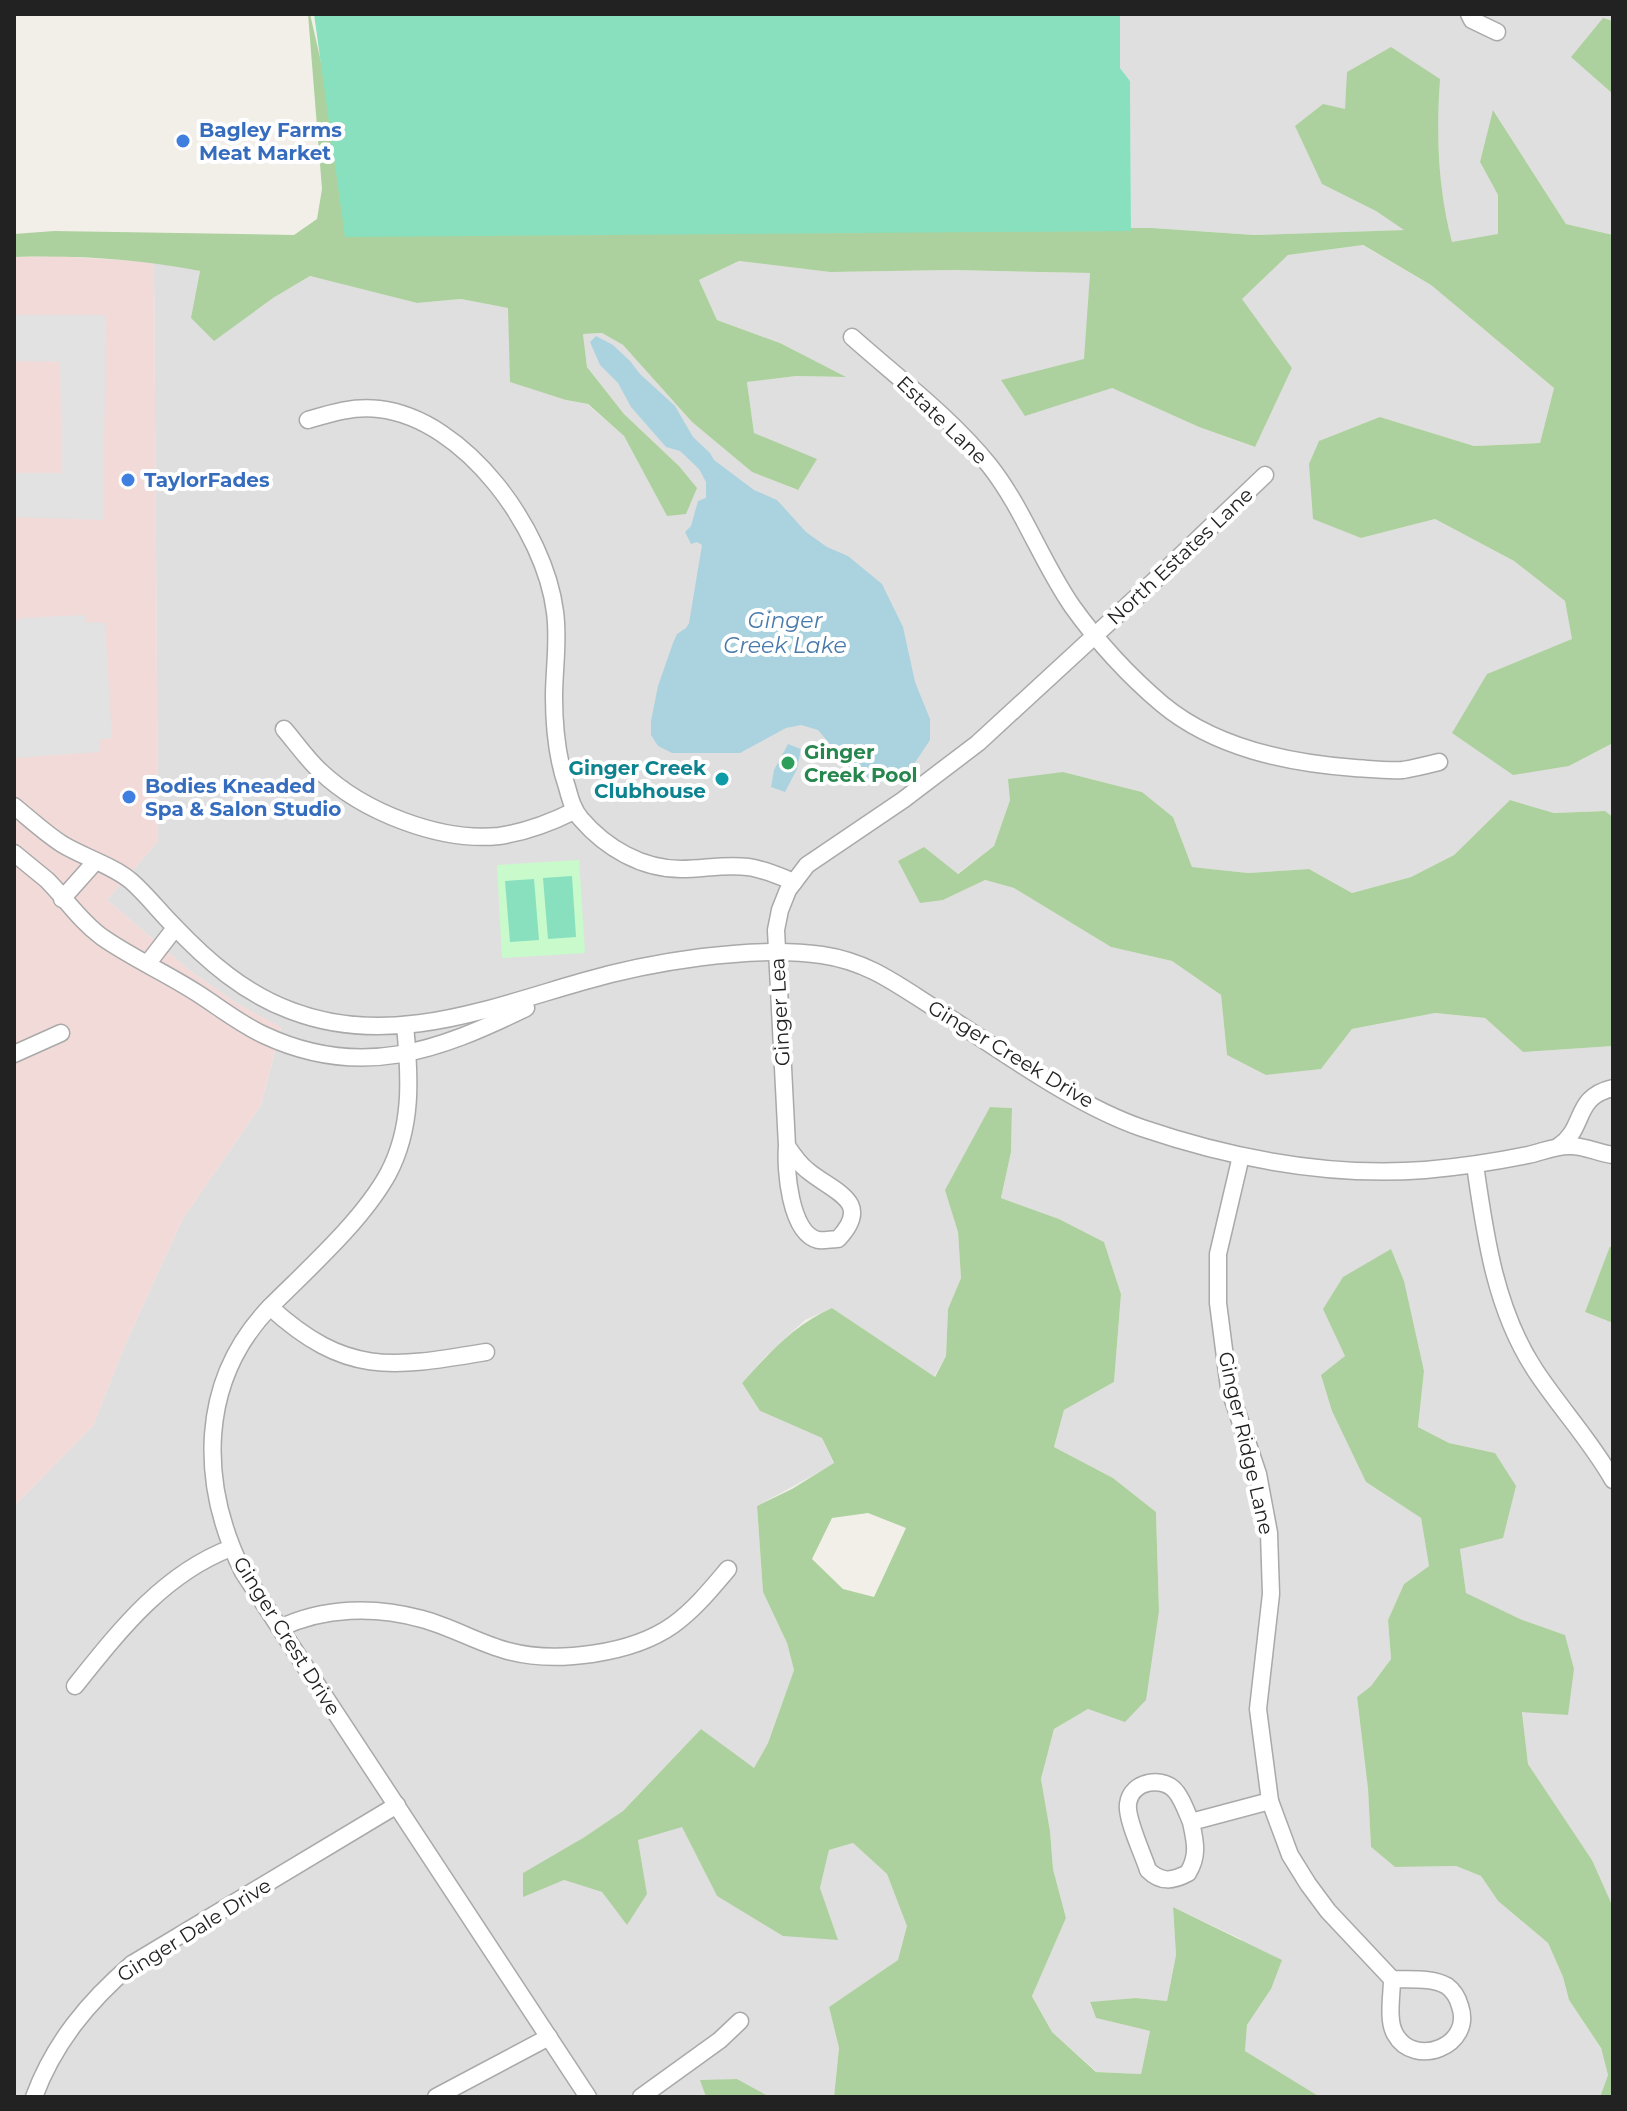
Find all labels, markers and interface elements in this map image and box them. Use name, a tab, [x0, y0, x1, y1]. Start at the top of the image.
place label: Bagley Farms Meat Market	[199, 118, 342, 165]
marker: Bagley Farms Meat Market	[174, 132, 192, 150]
street label: Estate Lane	[892, 371, 992, 469]
place label: TaylorFades	[144, 468, 270, 492]
marker: TaylorFades	[119, 471, 137, 489]
street label: North Estates Lane	[1102, 482, 1258, 630]
water label: Ginger Creek Lake	[723, 607, 847, 659]
place label: Ginger Creek Pool	[804, 740, 918, 787]
marker: Ginger Creek Pool	[779, 754, 797, 772]
place label: Ginger Creek Clubhouse	[568, 756, 707, 803]
marker: Ginger Creek Clubhouse	[713, 770, 731, 788]
place label: Bodies Kneaded Spa & Salon Studio	[145, 774, 341, 821]
marker: Bodies Kneaded Spa & Salon Studio	[120, 788, 138, 806]
street label: Ginger Lea	[765, 957, 795, 1067]
street label: Ginger Creek Drive	[924, 995, 1098, 1113]
street label: Ginger Ridge Lane	[1213, 1349, 1279, 1537]
street label: Ginger Crest Drive	[228, 1552, 346, 1720]
street label: Ginger Dale Drive	[113, 1873, 275, 1987]

